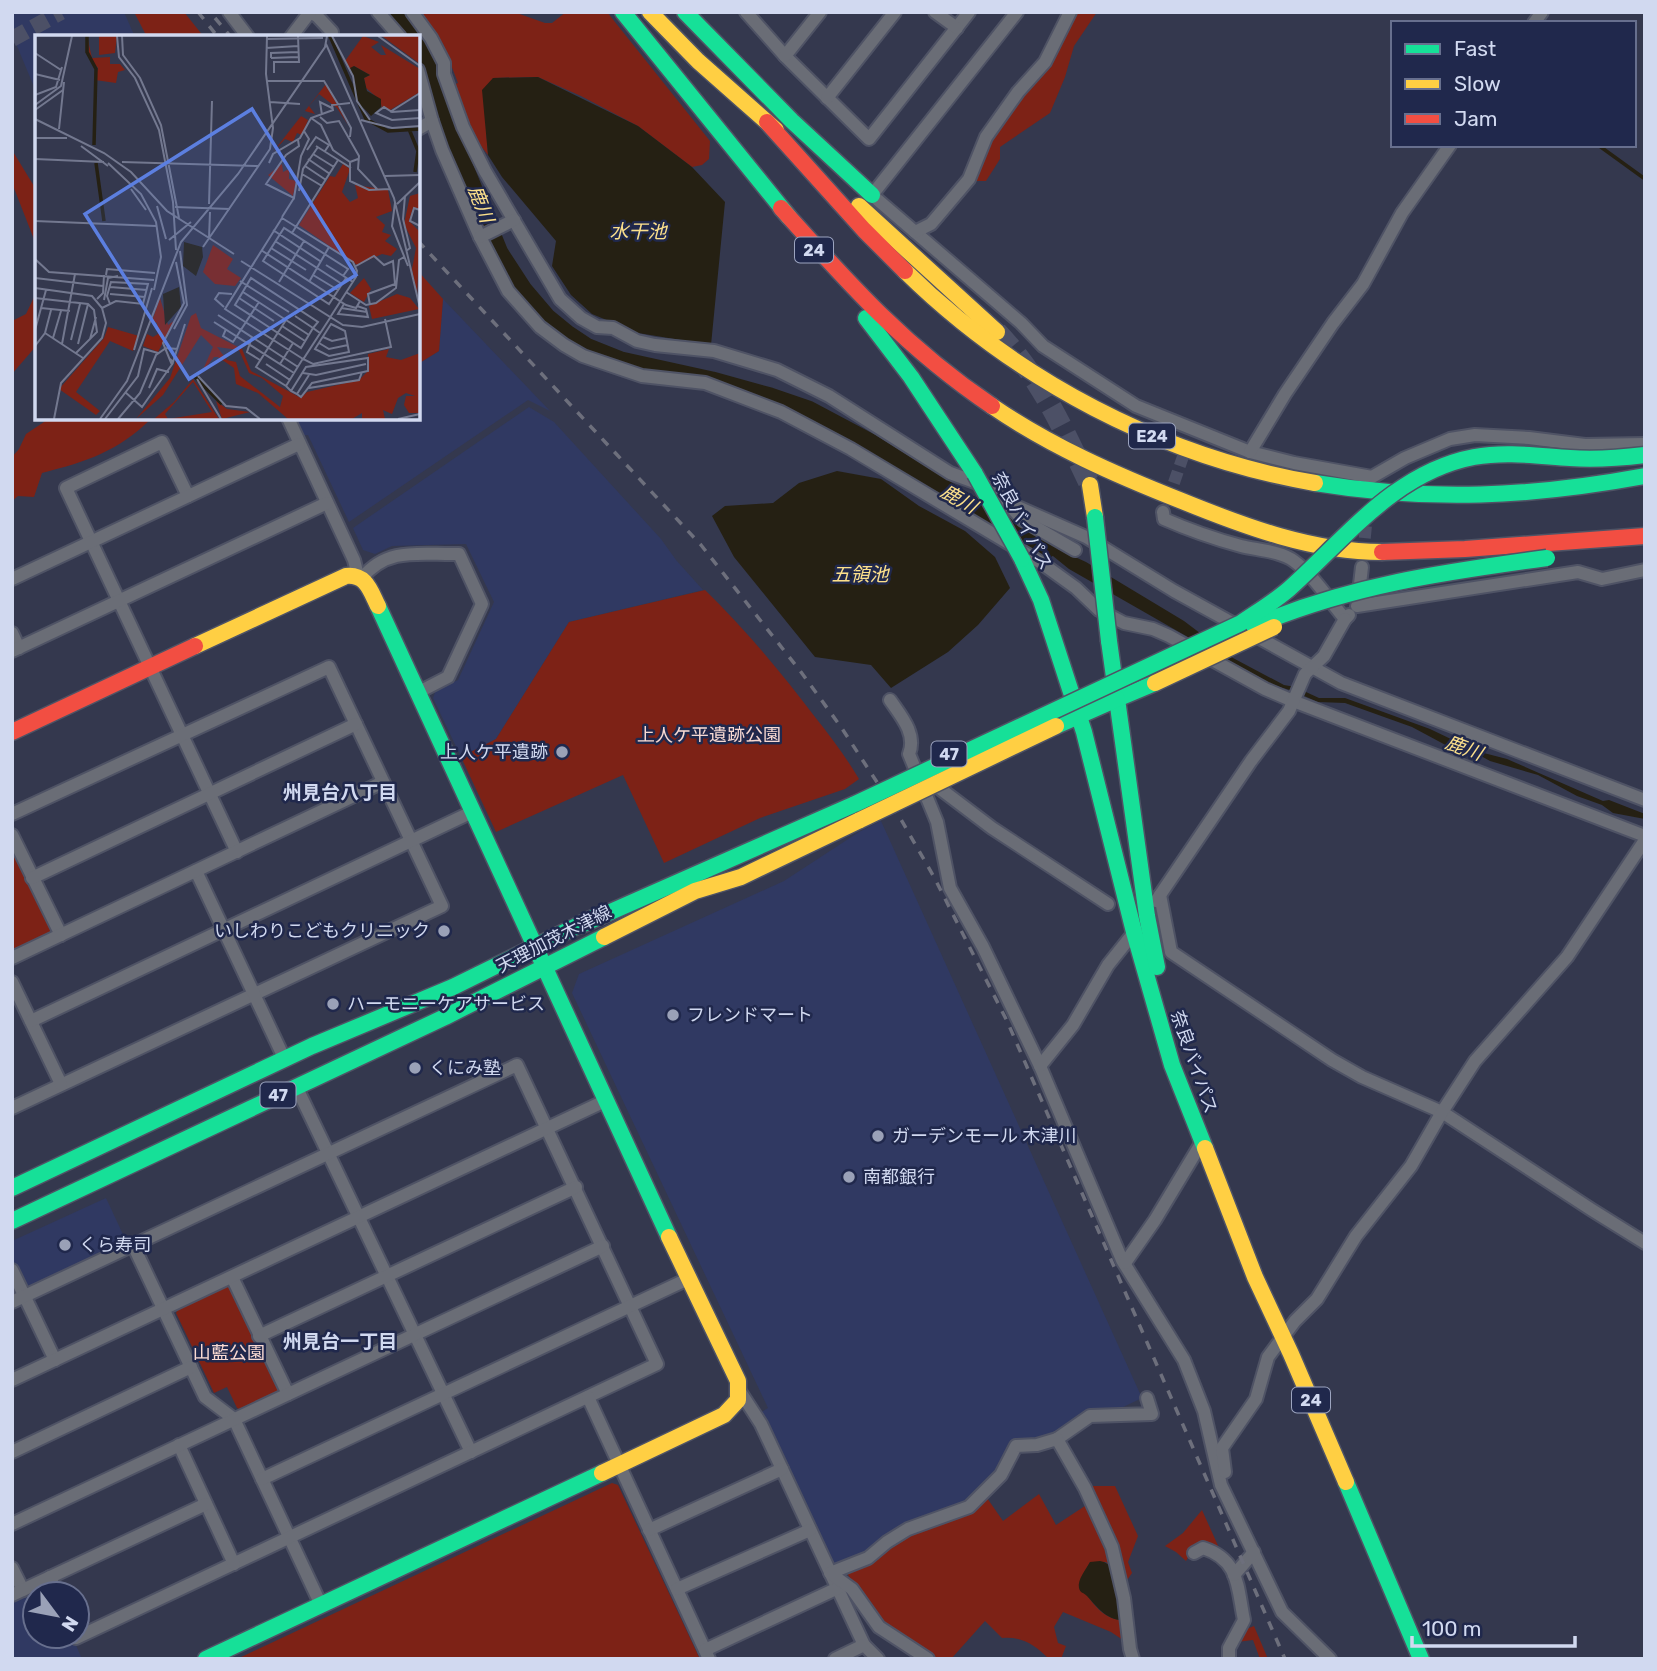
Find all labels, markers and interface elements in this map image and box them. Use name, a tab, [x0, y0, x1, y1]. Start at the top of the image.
legend	[1391, 21, 1636, 147]
inset map	[35, 35, 420, 420]
text: Fast	[1454, 36, 1496, 61]
text: Slow	[1454, 71, 1501, 96]
text: Jam	[1454, 106, 1498, 131]
water label: 鹿川	[463, 182, 499, 228]
water label: 水干池	[609, 220, 668, 243]
road number: 24	[795, 238, 833, 262]
road number: E24	[1129, 424, 1175, 448]
street label: 奈良バイパス	[987, 468, 1057, 574]
water label: 鹿川	[937, 480, 983, 519]
water label: 五領池	[831, 563, 890, 586]
park label: 上人ケ平遺跡公園	[637, 724, 781, 746]
water label: 鹿川	[1442, 731, 1488, 766]
place label: 上人ケ平遺跡	[440, 741, 548, 763]
road number: 47	[932, 741, 967, 766]
marker: 上人ケ平遺跡	[554, 744, 570, 760]
district label: 州見台八丁目	[283, 781, 397, 804]
street label: 天理加茂木津線	[493, 901, 615, 977]
place label: いしわりこどもクリニック	[214, 920, 430, 942]
marker: いしわりこどもクリニック	[436, 923, 452, 939]
place label: ハーモニーケアサービス	[347, 993, 545, 1015]
marker: ハーモニーケアサービス	[325, 996, 341, 1012]
place label: フレンドマート	[687, 1004, 813, 1026]
marker: フレンドマート	[665, 1007, 681, 1023]
street label: 奈良バイパス	[1166, 1008, 1222, 1116]
place label: くにみ塾	[429, 1057, 501, 1079]
marker: くにみ塾	[407, 1060, 423, 1076]
road number: 47	[260, 1082, 296, 1107]
place label: ガーデンモール 木津川	[892, 1125, 1076, 1147]
marker: ガーデンモール 木津川	[870, 1128, 886, 1144]
place label: 南都銀行	[863, 1166, 935, 1188]
marker: 南都銀行	[841, 1169, 857, 1185]
place label: くら寿司	[79, 1234, 151, 1256]
marker: くら寿司	[57, 1237, 73, 1253]
district label: 州見台一丁目	[283, 1330, 397, 1353]
park label: 山藍公園	[193, 1342, 265, 1364]
road number: 24	[1292, 1388, 1330, 1412]
north arrow	[21, 1580, 91, 1650]
scale bar	[1412, 1604, 1575, 1648]
text: N	[57, 1612, 83, 1636]
text: 100 m	[1422, 1616, 1481, 1641]

